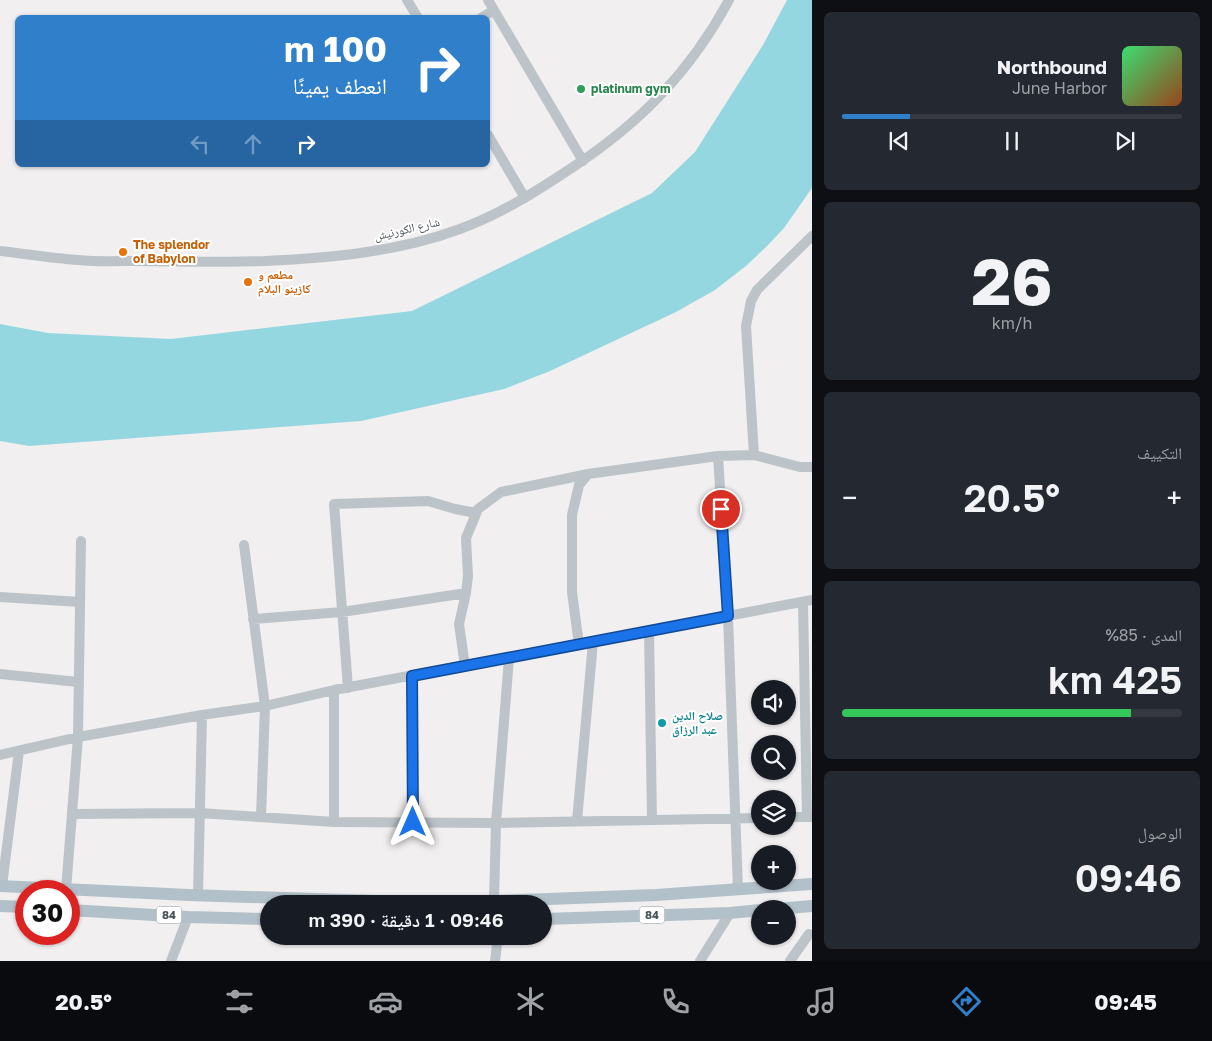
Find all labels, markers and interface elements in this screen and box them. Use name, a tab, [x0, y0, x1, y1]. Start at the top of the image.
text: 100 m	[284, 28, 387, 70]
icon: right	[405, 35, 470, 100]
text: Northbound	[997, 55, 1107, 78]
text: انعطف يمينًا	[293, 72, 387, 99]
text: June Harbor	[1012, 78, 1107, 98]
place label: platinum gym	[591, 81, 670, 96]
marker: platinum gym	[575, 83, 587, 95]
icon: previous	[885, 127, 913, 155]
icon: pause	[998, 127, 1026, 155]
icon: next	[1111, 127, 1139, 155]
icon: left	[186, 130, 214, 158]
icon: ahead	[239, 130, 267, 158]
icon: right	[292, 130, 320, 158]
street label: شارع الكورنيش	[373, 214, 441, 244]
place label: The splendor of Babylon	[133, 237, 210, 266]
text: 26	[972, 241, 1052, 319]
marker: The splendor of Babylon	[117, 246, 129, 258]
place label: مطعم و كازينو البلام	[258, 267, 312, 297]
marker: مطعم و كازينو البلام	[242, 276, 254, 288]
text: km/h	[992, 313, 1032, 333]
text: التكييف	[1137, 443, 1182, 463]
text: 20.5°	[964, 475, 1060, 520]
text: −	[842, 481, 857, 514]
text: +	[1167, 481, 1182, 514]
pin	[700, 488, 742, 530]
icon: arrive	[707, 495, 735, 523]
text: المدى · 85%	[1105, 625, 1182, 645]
text: 425 km	[1048, 657, 1182, 702]
map controls	[751, 680, 796, 945]
button: sound	[751, 680, 796, 725]
place label: صلاح الدين عبد الرزاق	[672, 708, 723, 738]
marker: صلاح الدين عبد الرزاق	[656, 717, 668, 729]
button: search	[751, 735, 796, 780]
button: layers	[751, 790, 796, 835]
position arrow	[386, 795, 438, 847]
text: الوصول	[1138, 823, 1182, 843]
button: +	[751, 845, 796, 890]
text: 09:46	[1075, 855, 1182, 900]
speed limit sign: 30	[15, 880, 80, 945]
button: −	[751, 900, 796, 945]
road number: 84	[156, 906, 182, 924]
road number: 84	[640, 906, 664, 924]
text: 09:46 · 1 دقيقة · 390 m	[308, 908, 504, 931]
icon: filters	[222, 984, 257, 1019]
icon: car	[368, 984, 403, 1019]
icon: climate	[513, 984, 548, 1019]
icon: phone	[658, 984, 693, 1019]
icon: music	[804, 984, 839, 1019]
icon: directions	[949, 984, 984, 1019]
text: 20.5°	[55, 988, 112, 1015]
text: 09:45	[1094, 988, 1157, 1015]

